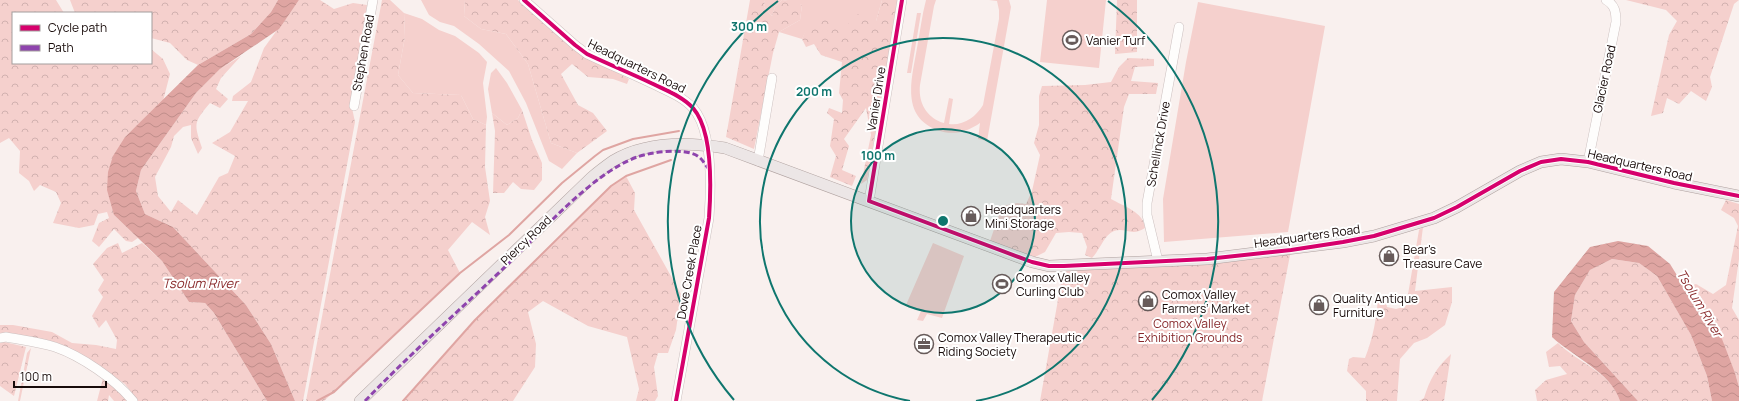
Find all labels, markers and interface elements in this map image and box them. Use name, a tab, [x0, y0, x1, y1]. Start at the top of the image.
legend	[12, 12, 152, 64]
street label: Stephen Road	[348, 13, 378, 93]
text: 300 m	[731, 18, 767, 35]
text: Cycle path	[48, 19, 107, 36]
sports icon: Vanier Turf	[1061, 29, 1083, 51]
place label: Vanier Turf	[1086, 32, 1146, 49]
street label: Headquarters Road	[585, 35, 689, 97]
text: Path	[48, 39, 74, 56]
street label: Glacier Road	[1588, 43, 1620, 115]
street label: Vanier Drive	[863, 66, 889, 132]
text: 200 m	[796, 83, 832, 100]
street label: Schellinck Drive	[1142, 100, 1174, 188]
street label: Headquarters Road	[1586, 145, 1694, 185]
text: 100 m	[861, 147, 895, 164]
place label: Headquarters Mini Storage	[985, 201, 1061, 232]
shop icon: Headquarters Mini Storage	[960, 205, 982, 227]
street label: Piercy Road	[497, 211, 555, 269]
centre of rings	[936, 214, 950, 228]
street label: Headquarters Road	[1253, 220, 1361, 252]
street label: Dove Creek Place	[672, 223, 706, 321]
place label: Bear's Treasure Cave	[1403, 241, 1482, 272]
shop icon: Bear's Treasure Cave	[1378, 245, 1400, 267]
water label: Tsolum River	[1673, 266, 1728, 342]
place label: Comox Valley Curling Club	[1016, 269, 1090, 300]
sports icon: Comox Valley Curling Club	[991, 273, 1013, 295]
water label: Tsolum River	[162, 274, 240, 292]
place label: Comox Valley Farmers’ Market	[1162, 286, 1250, 317]
shop icon: Comox Valley Farmers’ Market	[1137, 290, 1159, 312]
place label: Quality Antique Furniture	[1333, 290, 1418, 321]
shop icon: Quality Antique Furniture	[1308, 294, 1330, 316]
park label: Comox Valley Exhibition Grounds	[1138, 315, 1242, 346]
place label: Comox Valley Therapeutic Riding Society	[938, 329, 1082, 360]
office icon: Comox Valley Therapeutic Riding Society	[913, 333, 935, 355]
scale bar	[14, 363, 106, 389]
text: 100 m	[20, 368, 52, 385]

